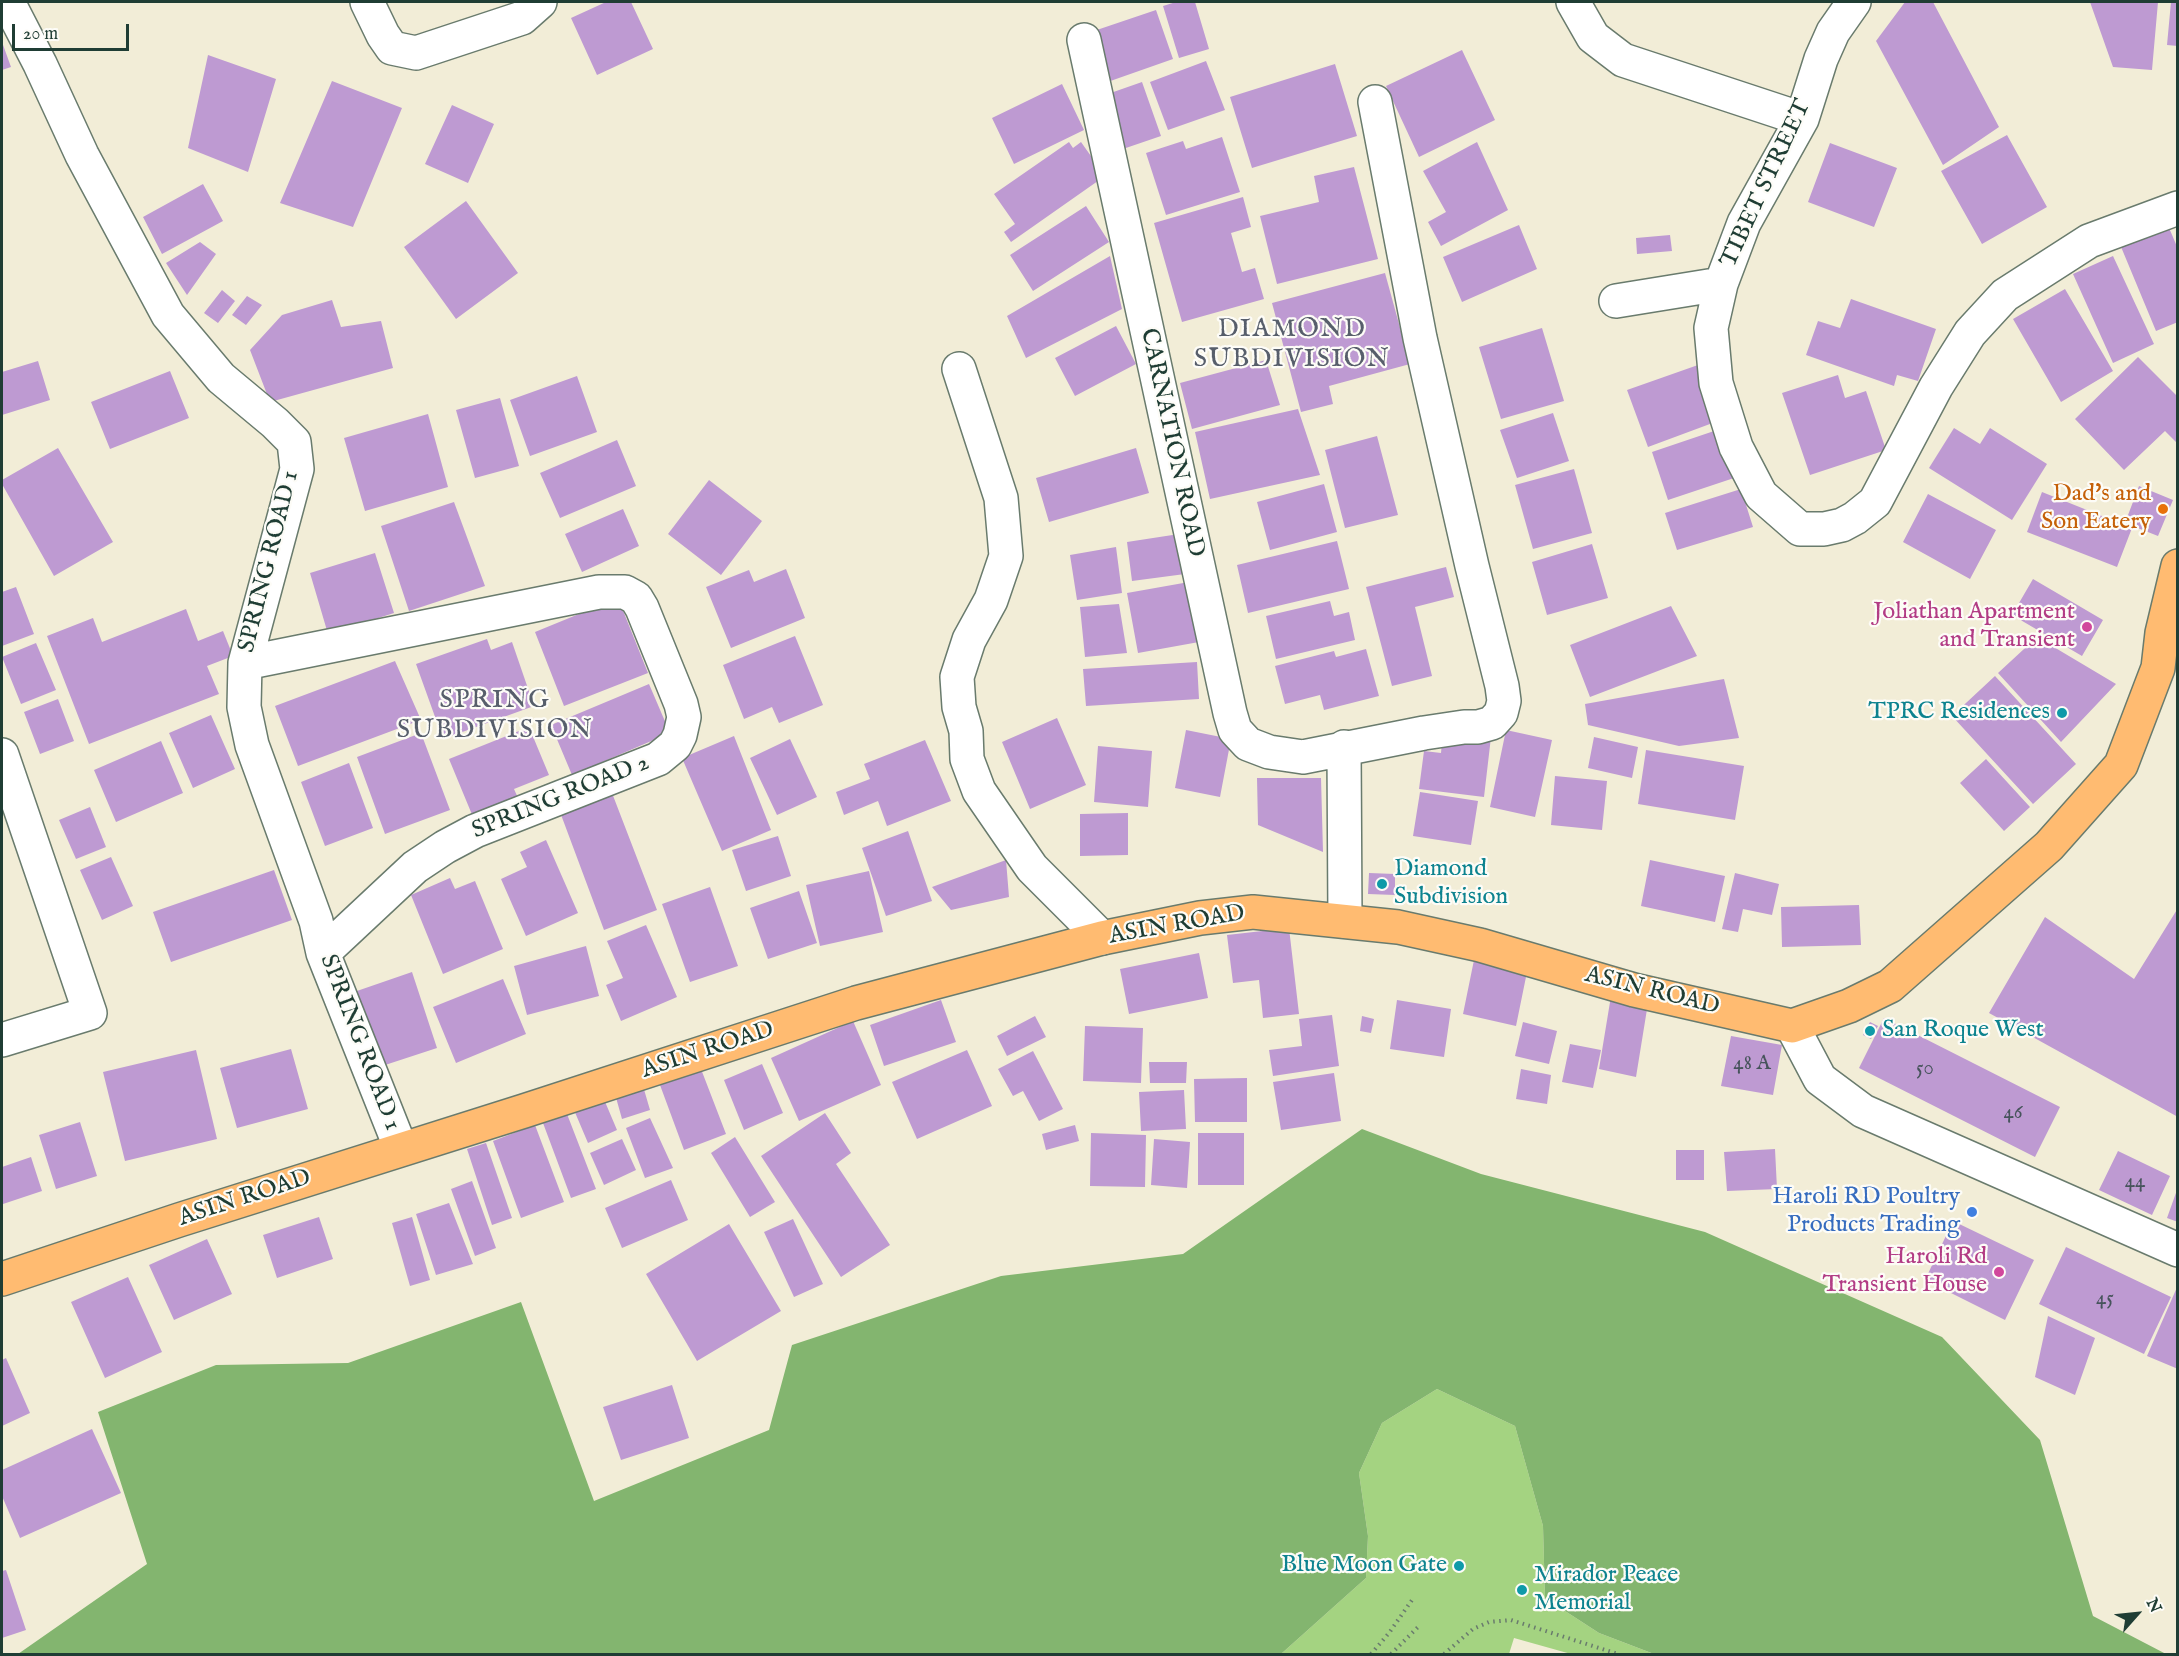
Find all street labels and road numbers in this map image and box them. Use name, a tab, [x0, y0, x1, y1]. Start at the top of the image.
street label: TIBET STREET	[1716, 96, 1818, 272]
street label: CARNATION ROAD	[1133, 326, 1209, 560]
street label: SPRING ROAD 1	[234, 468, 306, 656]
street label: SPRING ROAD 2	[468, 749, 654, 847]
street label: ASIN ROAD	[1107, 900, 1247, 952]
street label: SPRING ROAD 1	[312, 951, 406, 1135]
street label: ASIN ROAD	[1582, 961, 1722, 1023]
street label: ASIN ROAD	[638, 1016, 778, 1086]
street label: ASIN ROAD	[175, 1164, 315, 1234]

